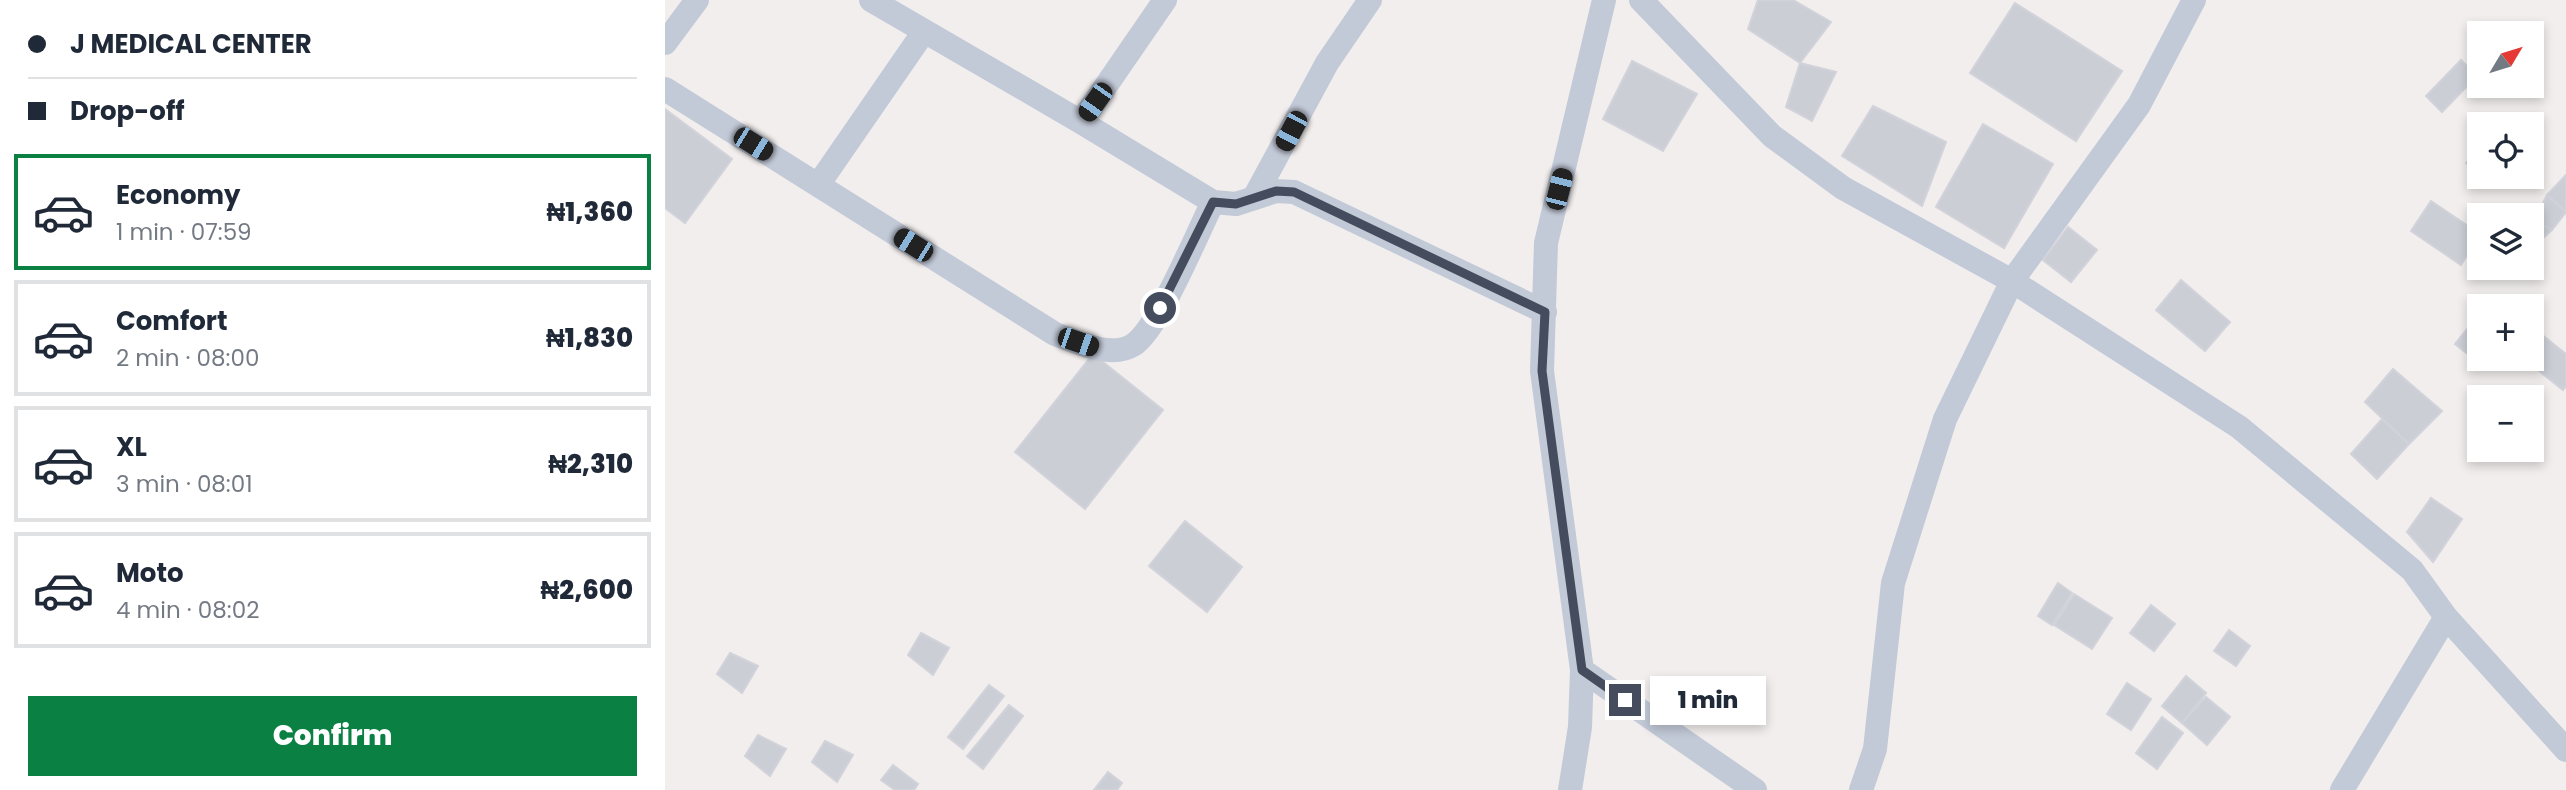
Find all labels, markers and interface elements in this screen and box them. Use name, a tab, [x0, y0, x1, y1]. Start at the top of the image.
north arrow	[2467, 21, 2545, 98]
map controls	[2467, 21, 2544, 462]
text: J MEDICAL CENTER	[70, 26, 312, 62]
car	[1075, 79, 1116, 125]
text: Drop-off	[70, 93, 185, 129]
car	[1272, 108, 1311, 154]
button: locate	[2467, 112, 2544, 189]
car	[730, 124, 777, 164]
car	[1544, 166, 1575, 212]
text: Economy	[116, 177, 240, 213]
icon: car	[32, 181, 95, 244]
text: ₦1,360	[547, 194, 633, 230]
button: layers	[2467, 203, 2544, 280]
text: 1 min · 07:59	[116, 216, 252, 248]
car	[890, 225, 937, 265]
route start	[1144, 292, 1176, 324]
button: +	[2467, 294, 2544, 371]
text: Comfort	[116, 303, 228, 339]
icon: car	[32, 307, 95, 370]
text: ₦1,830	[546, 320, 633, 356]
car	[1055, 325, 1102, 359]
text: 2 min · 08:00	[116, 342, 259, 374]
button: −	[2467, 385, 2544, 462]
text: XL	[116, 429, 147, 465]
icon: car	[32, 433, 95, 496]
text: ₦2,310	[548, 446, 633, 482]
text: 3 min · 08:01	[116, 468, 253, 500]
text: Moto	[116, 555, 184, 591]
icon: car	[32, 559, 95, 622]
text: ₦2,600	[541, 572, 633, 608]
text: 4 min · 08:02	[116, 594, 259, 626]
callout: 1 min	[1649, 676, 1765, 724]
route end	[1609, 684, 1641, 716]
text: 1 min	[1678, 684, 1738, 716]
button: Confirm	[28, 696, 637, 776]

